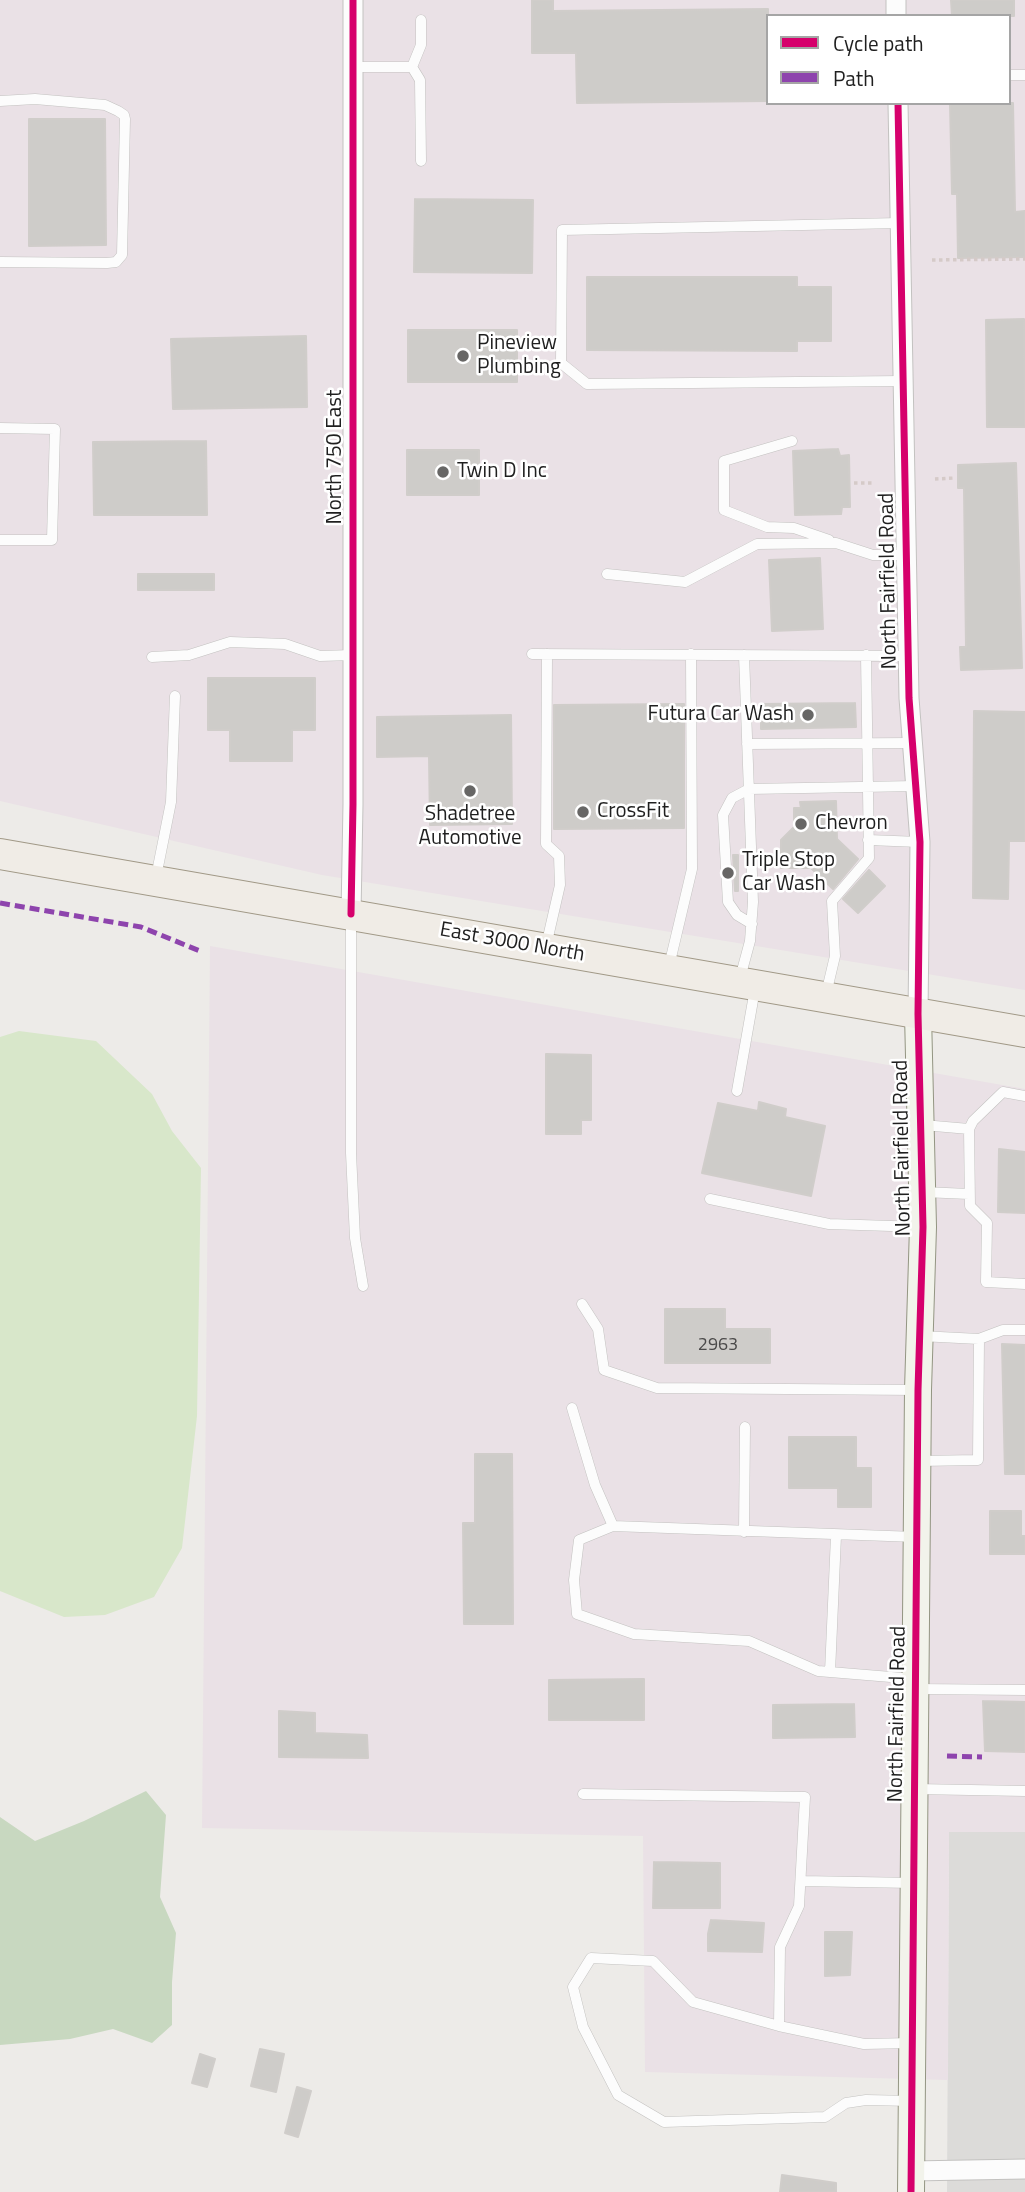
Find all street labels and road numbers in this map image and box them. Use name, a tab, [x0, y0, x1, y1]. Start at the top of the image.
street label: North 750 East	[323, 390, 349, 524]
street label: North Fairfield Road	[875, 492, 903, 670]
street label: East 3000 North	[438, 918, 586, 968]
street label: North Fairfield Road	[889, 1059, 917, 1237]
street label: North Fairfield Road	[884, 1625, 912, 1803]

